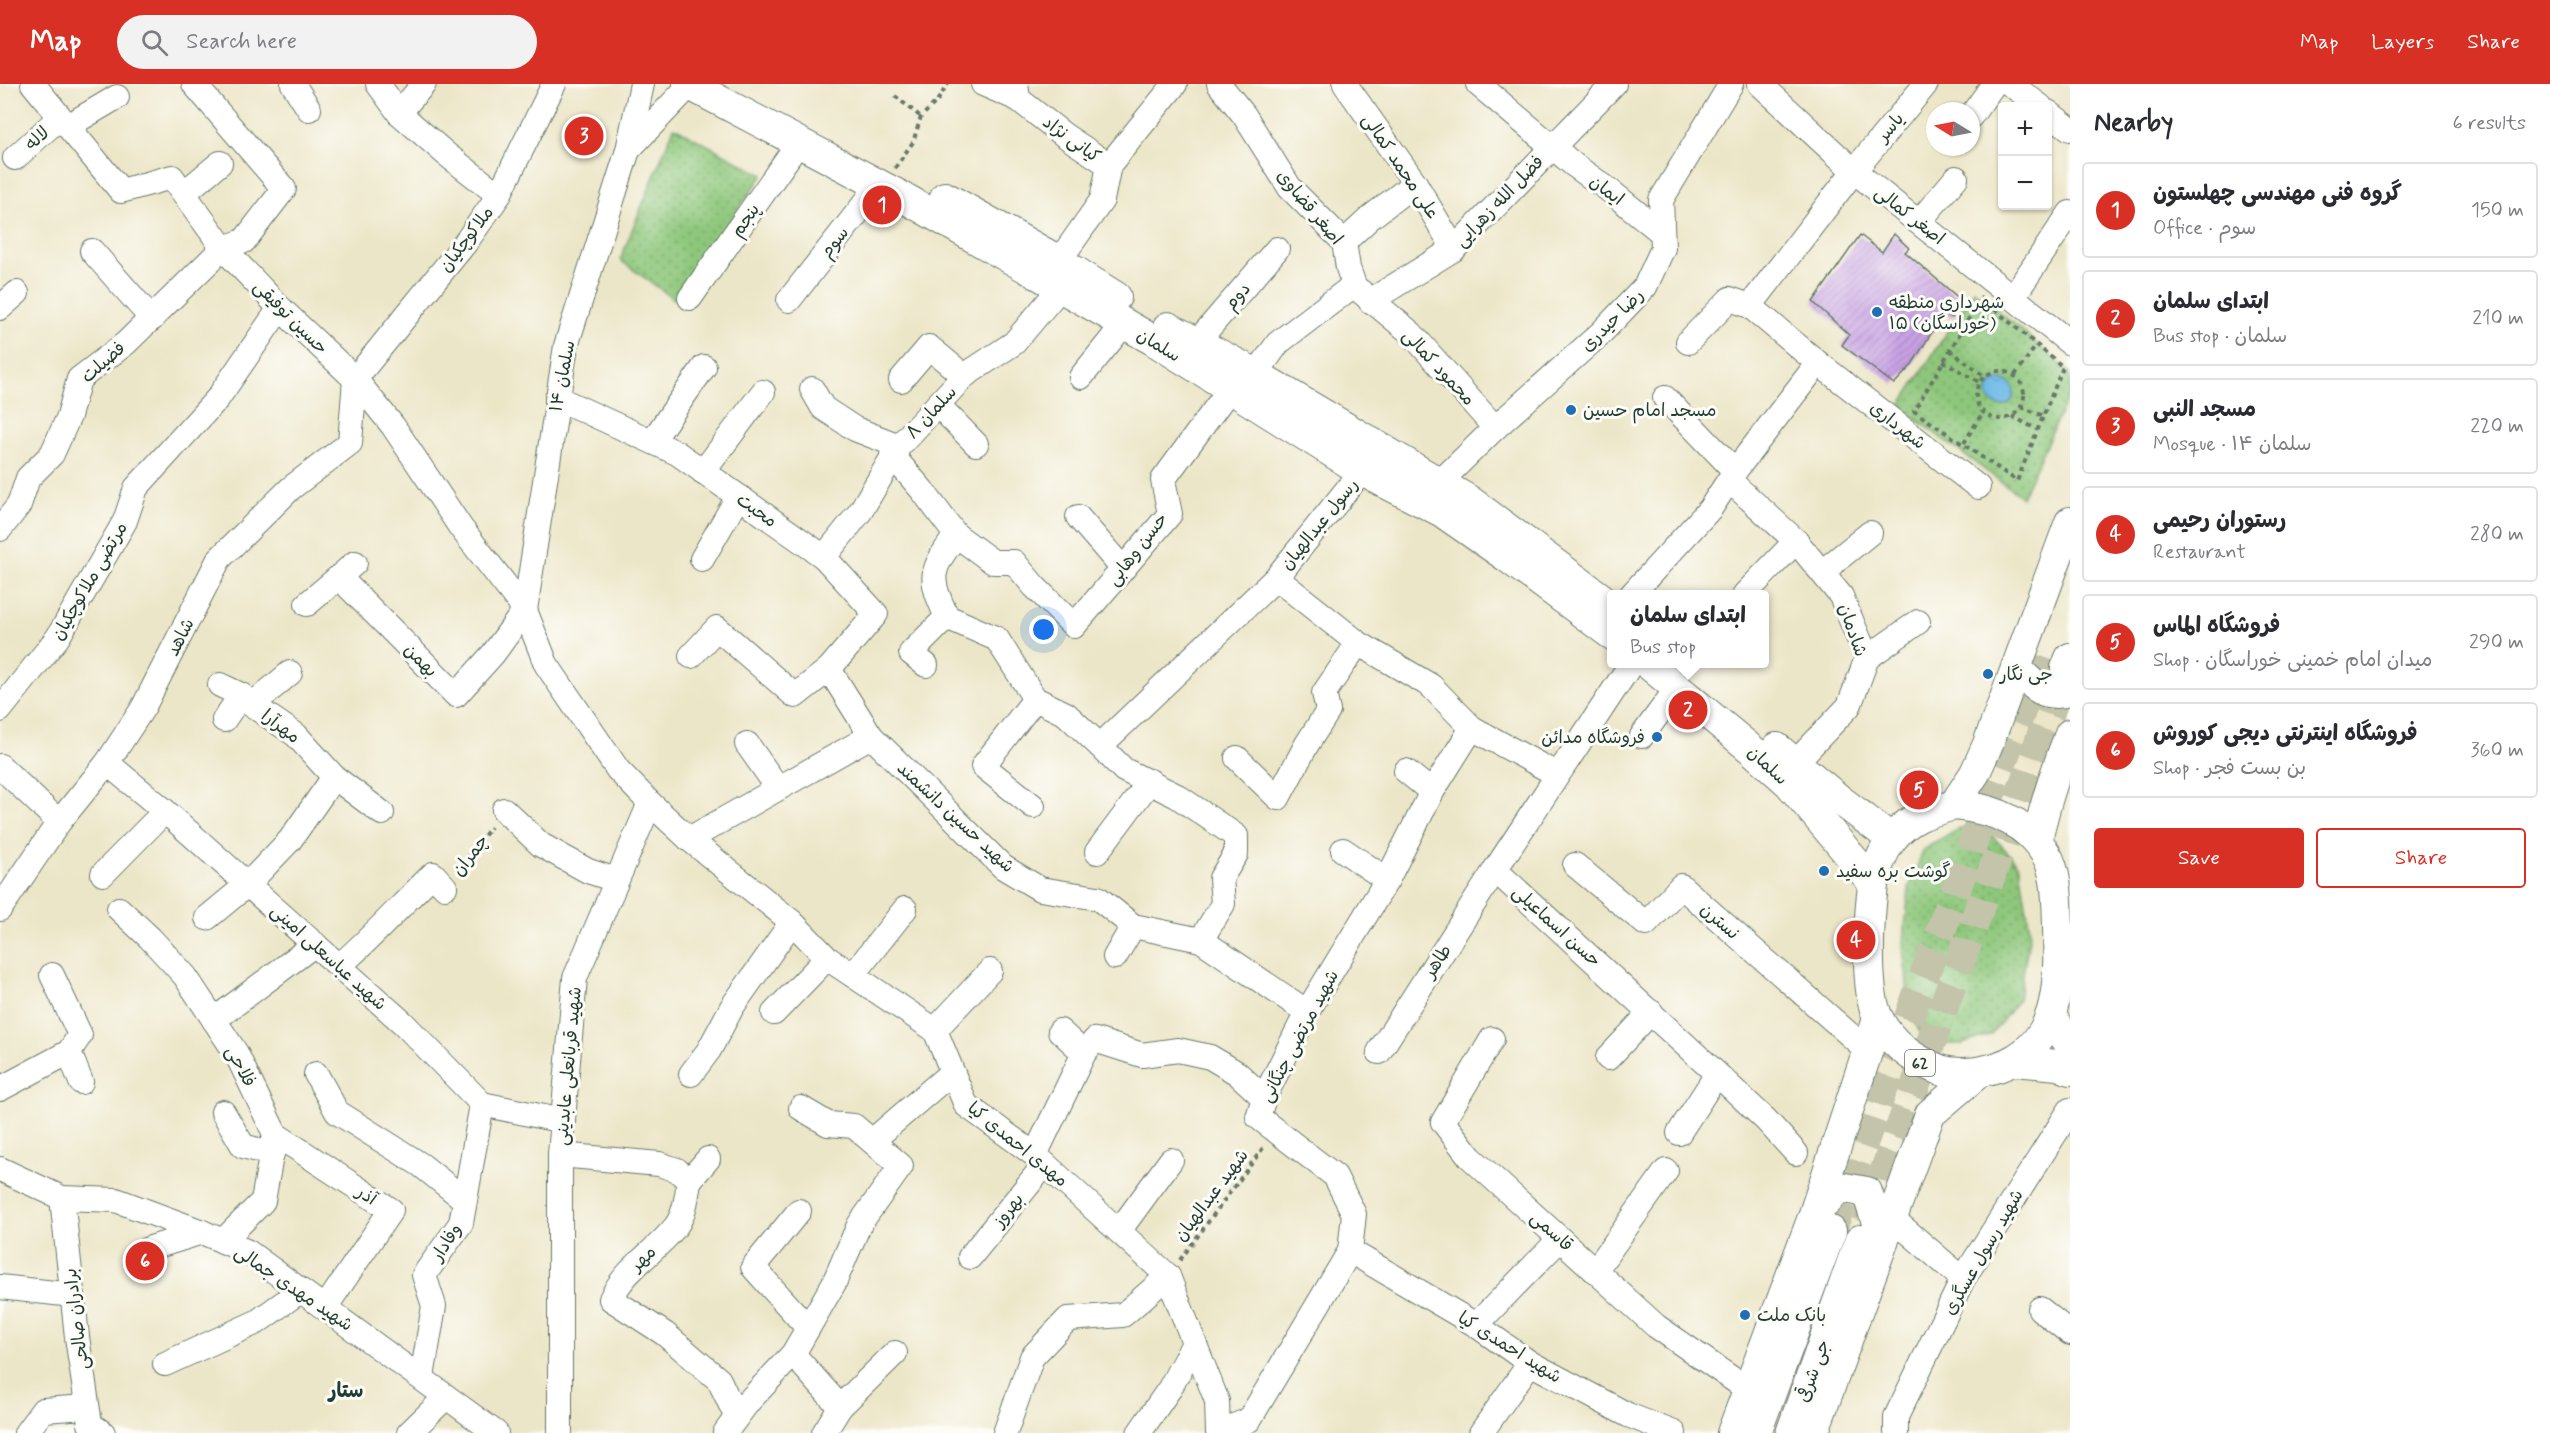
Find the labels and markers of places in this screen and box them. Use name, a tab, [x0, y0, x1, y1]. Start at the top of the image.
pin: 3	[564, 113, 604, 158]
pin: 1	[862, 182, 902, 228]
place label: شهرداری منطقه ۱۵ (خوراسگان)	[1889, 291, 2005, 336]
marker: شهرداری منطقه ۱۵ (خوراسگان)	[1870, 305, 1884, 319]
place label: مسجد امام حسین	[1583, 399, 1717, 424]
marker: مسجد امام حسین	[1564, 403, 1578, 417]
place label: جی نگار	[1998, 663, 2053, 687]
marker: جی نگار	[1981, 667, 1995, 681]
pin: 2	[1668, 688, 1708, 732]
place label: فروشگاه مدائن	[1541, 726, 1645, 750]
marker: فروشگاه مدائن	[1650, 730, 1664, 744]
pin: 5	[1900, 768, 1938, 812]
place label: گوشت بره سفید	[1836, 860, 1951, 884]
marker: گوشت بره سفید	[1817, 864, 1831, 878]
pin: 4	[1836, 918, 1876, 962]
pin: 6	[126, 1238, 164, 1284]
place label: بانک ملت	[1757, 1304, 1826, 1328]
marker: بانک ملت	[1738, 1308, 1752, 1322]

